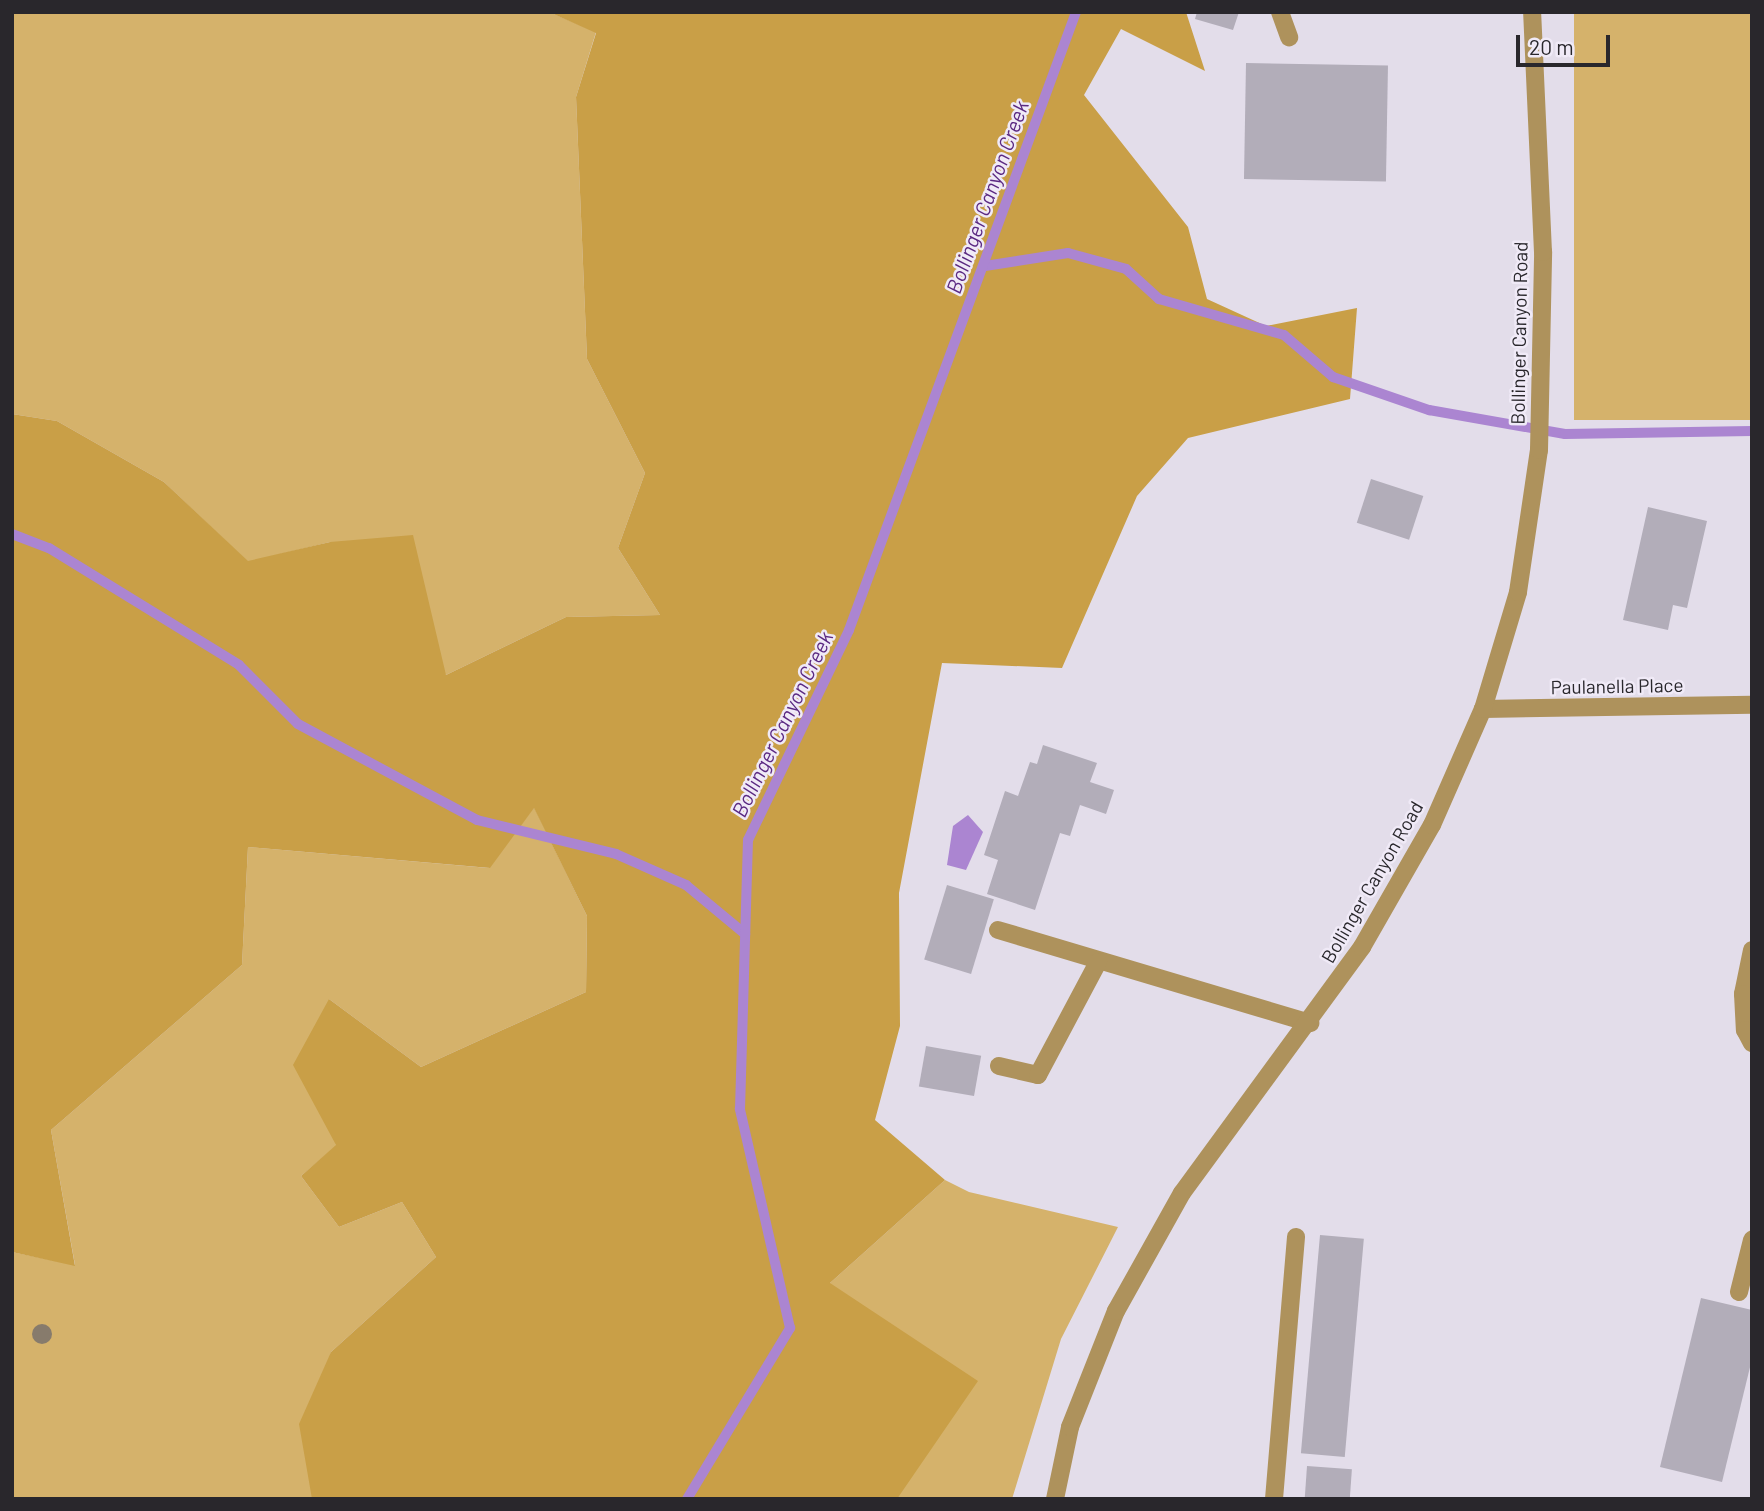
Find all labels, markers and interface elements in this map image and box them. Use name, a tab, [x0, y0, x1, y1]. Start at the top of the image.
scale bar	[1519, 21, 1614, 65]
text: 20 m	[1529, 34, 1574, 59]
water label: Bollinger Canyon Creek	[940, 97, 1034, 297]
street label: Bollinger Canyon Road	[1506, 241, 1532, 425]
water label: Bollinger Canyon Creek	[726, 627, 838, 821]
street label: Paulanella Place	[1550, 673, 1684, 699]
street label: Bollinger Canyon Road	[1316, 797, 1428, 967]

